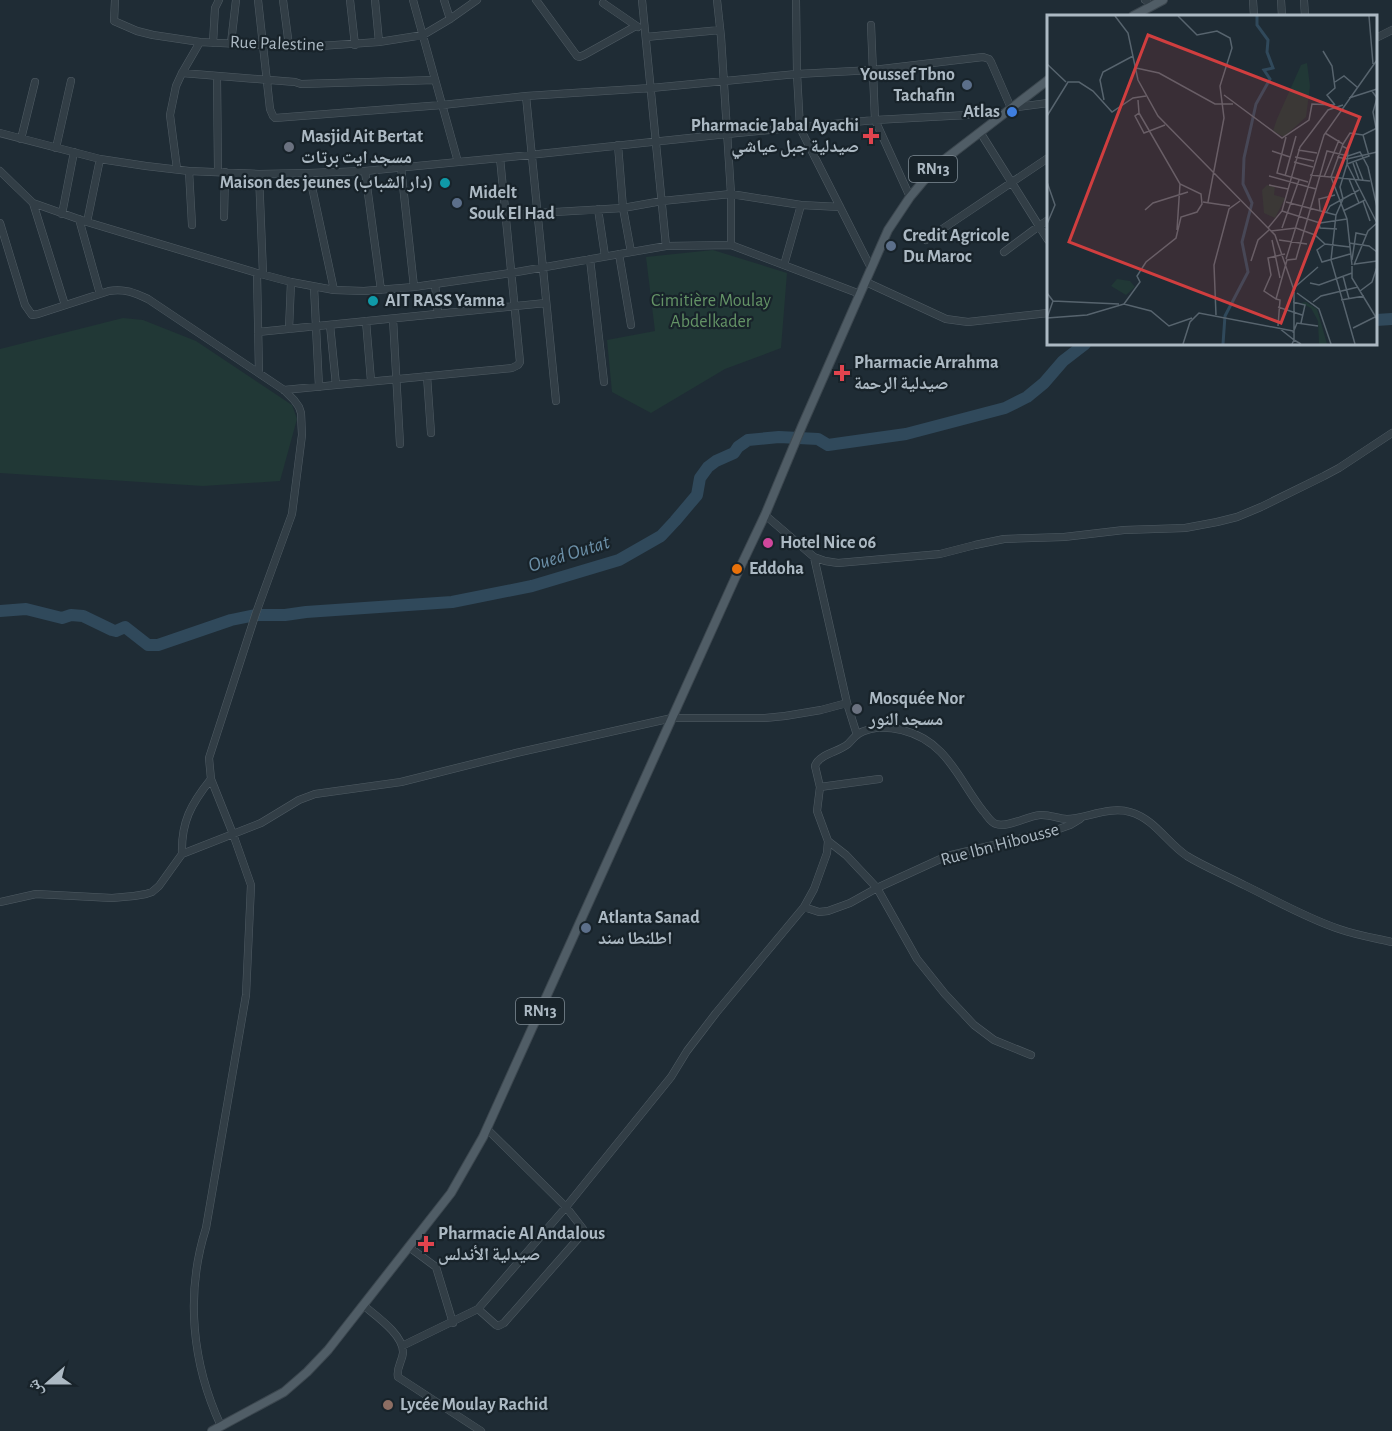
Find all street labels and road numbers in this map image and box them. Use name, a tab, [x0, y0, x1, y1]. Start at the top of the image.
street label: Rue Palestine	[230, 33, 324, 55]
road number: RN13	[909, 156, 957, 182]
street label: Rue Ibn Hibousse	[939, 821, 1061, 869]
road number: RN13	[516, 998, 564, 1024]

